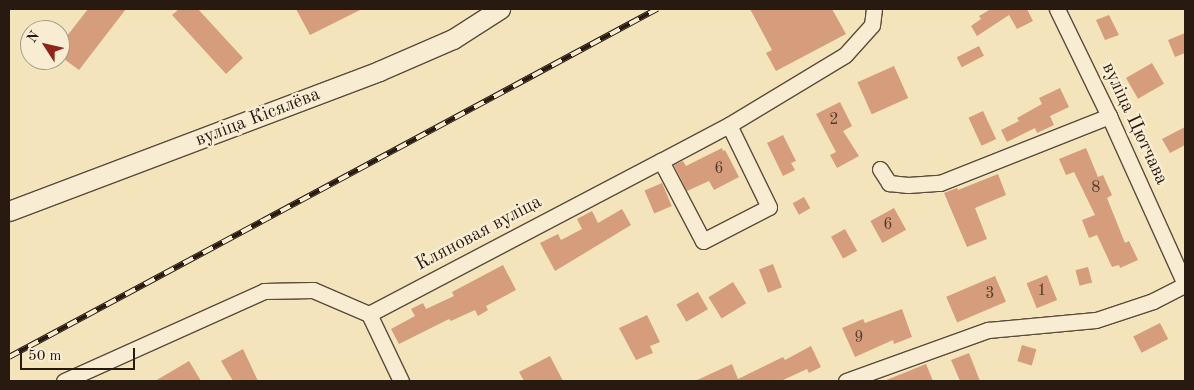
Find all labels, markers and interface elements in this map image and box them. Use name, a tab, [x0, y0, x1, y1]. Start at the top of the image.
north arrow	[20, 20, 70, 70]
text: N	[25, 29, 42, 45]
street label: вуліца Цютчава	[1096, 59, 1172, 189]
street label: вуліца Кісялёва	[192, 84, 324, 152]
house number: 2	[829, 110, 839, 130]
house number: 6	[714, 159, 724, 179]
house number: 8	[1091, 178, 1101, 198]
street label: Кляновая вуліца	[412, 191, 546, 277]
house number: 6	[883, 215, 893, 235]
house number: 1	[1037, 281, 1047, 301]
house number: 3	[985, 284, 995, 304]
house number: 9	[854, 328, 864, 348]
scale bar	[22, 338, 138, 370]
text: 50 m	[28, 349, 62, 364]

